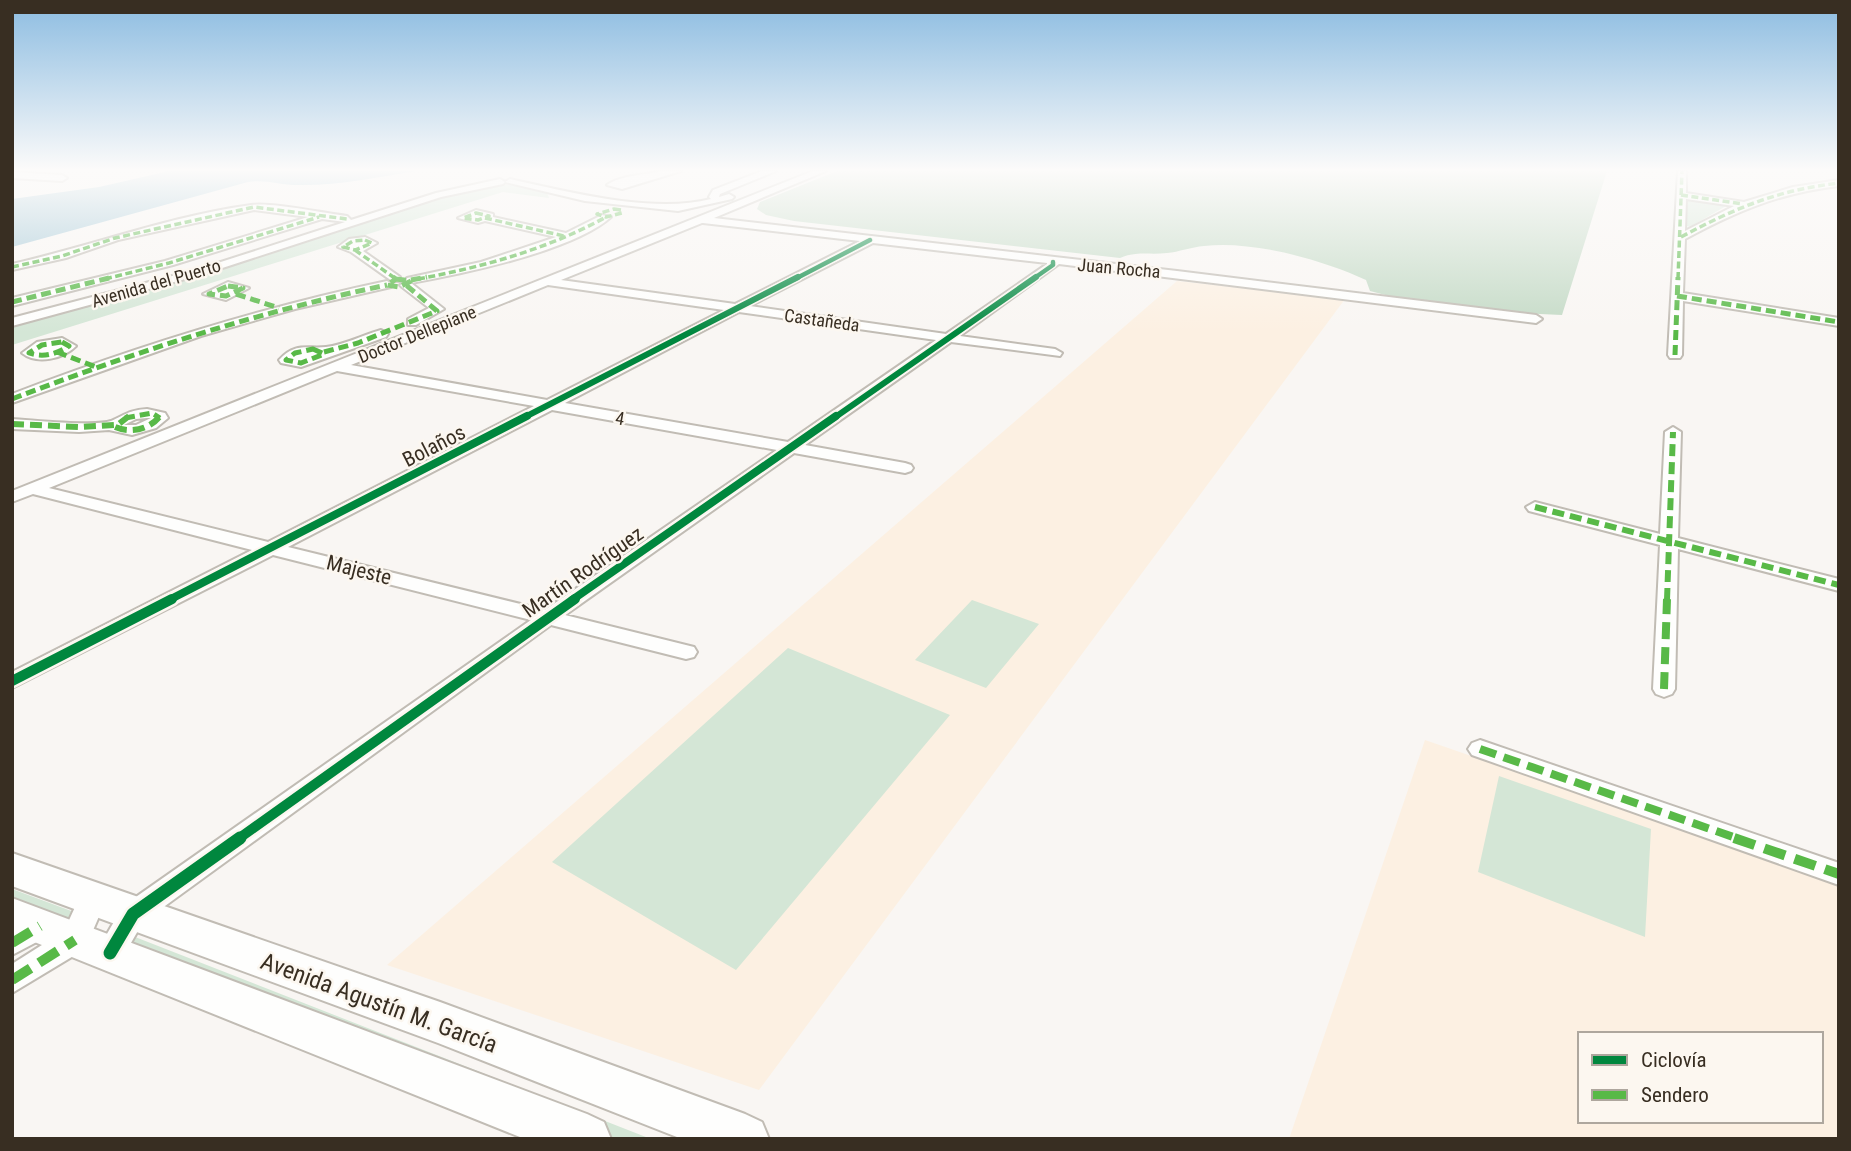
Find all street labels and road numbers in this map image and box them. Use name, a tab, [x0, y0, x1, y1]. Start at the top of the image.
street label: Juan Rocha	[1077, 254, 1161, 282]
street label: Avenida del Puerto	[89, 255, 223, 311]
street label: Doctor Dellepiane	[355, 301, 479, 367]
street label: Castañeda	[783, 304, 861, 336]
street label: 4	[614, 407, 626, 429]
street label: Bolaños	[399, 420, 469, 472]
street label: Martín Rodríguez	[518, 521, 648, 623]
street label: Majeste	[324, 550, 394, 590]
street label: Avenida Agustín M. García	[257, 947, 501, 1059]

